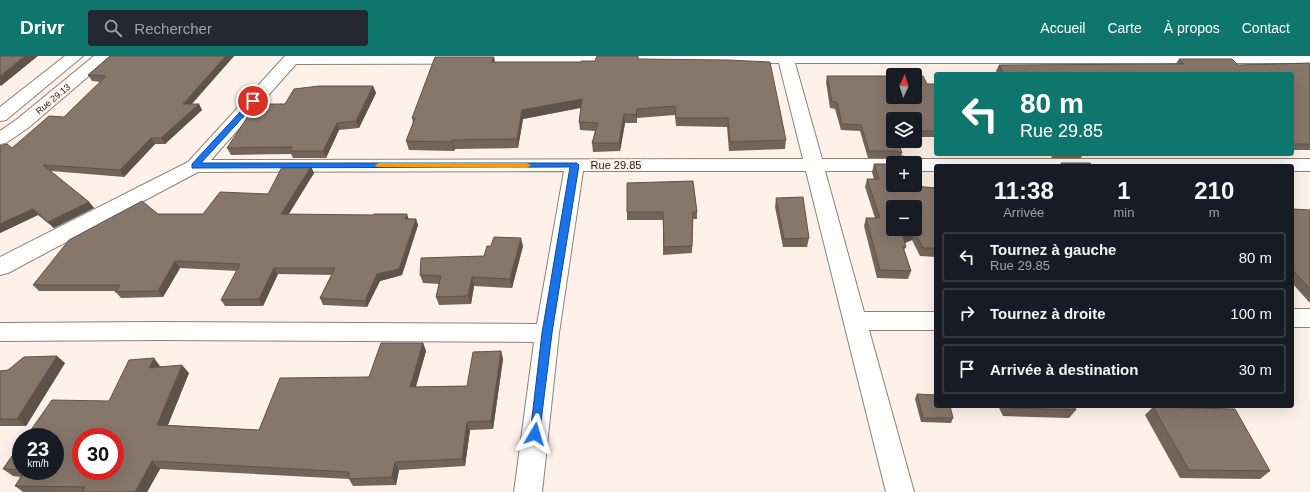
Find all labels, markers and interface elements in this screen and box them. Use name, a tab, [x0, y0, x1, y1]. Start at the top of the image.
search box	[88, 10, 368, 46]
text: Drivr	[20, 17, 64, 38]
icon: search	[102, 17, 124, 39]
text: Rechercher	[134, 20, 212, 37]
text: Accueil	[1040, 20, 1085, 36]
text: Carte	[1107, 20, 1142, 36]
text: À propos	[1164, 20, 1220, 36]
text: Contact	[1242, 20, 1290, 36]
north arrow	[886, 68, 922, 104]
map controls	[886, 68, 922, 236]
street label: Rue 29.13	[34, 82, 72, 116]
pin	[236, 84, 270, 118]
icon: left	[954, 88, 1006, 140]
text: 80 m	[1020, 88, 1084, 119]
icon: arrive	[242, 90, 264, 112]
button: layers	[886, 112, 922, 148]
text: Rue 29.85	[1020, 121, 1103, 141]
button: +	[886, 156, 922, 192]
street label: Rue 29.85	[591, 159, 641, 171]
text: 11:38	[994, 177, 1054, 204]
text: 1	[1117, 177, 1131, 204]
text: 210	[1194, 177, 1234, 204]
button: −	[886, 200, 922, 236]
text: Arrivée	[1003, 205, 1044, 220]
text: min	[1114, 205, 1134, 220]
text: m	[1209, 205, 1220, 220]
text: Tournez à gauche	[990, 241, 1116, 258]
icon: left	[956, 246, 978, 268]
text: 80 m	[1239, 249, 1272, 266]
text: Rue 29.85	[990, 258, 1050, 273]
icon: right	[956, 302, 978, 324]
text: Tournez à droite	[990, 305, 1106, 322]
text: 100 m	[1230, 305, 1272, 322]
icon: arrive	[956, 358, 978, 380]
text: Arrivée à destination	[990, 361, 1138, 378]
text: 30 m	[1239, 361, 1272, 378]
position arrow	[514, 413, 556, 455]
speed limit sign: 30	[72, 428, 124, 480]
text: 23	[27, 438, 49, 460]
text: km/h	[27, 458, 49, 469]

